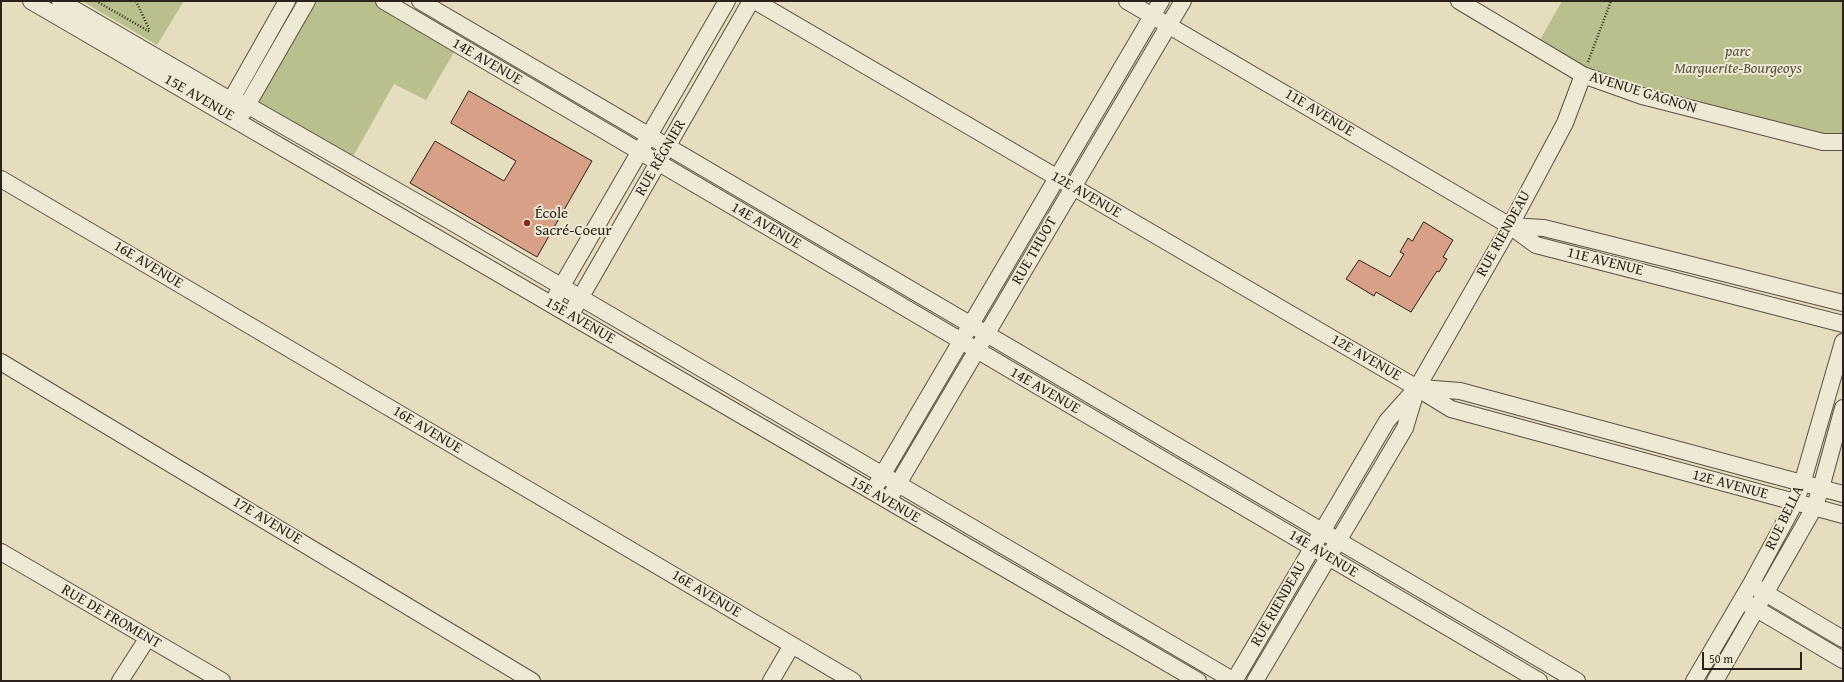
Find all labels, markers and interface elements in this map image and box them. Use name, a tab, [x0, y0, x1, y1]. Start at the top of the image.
street label: 14E AVENUE	[449, 35, 525, 89]
park label: parc Marguerite-Bourgeoys	[1674, 43, 1802, 78]
street label: AVENUE GAGNON	[1587, 68, 1699, 118]
street label: 15E AVENUE	[161, 71, 237, 125]
street label: 11E AVENUE	[1281, 85, 1357, 141]
street label: RUE RÉGNIER	[632, 117, 690, 199]
street label: 12E AVENUE	[1048, 168, 1124, 222]
street label: RUE RIENDEAU	[1473, 188, 1535, 280]
street label: 14E AVENUE	[728, 199, 804, 253]
place label: École Sacré-Coeur	[535, 205, 612, 240]
street label: RUE THUOT	[1008, 214, 1062, 288]
marker: École Sacré-Coeur	[522, 218, 532, 228]
street label: 16E AVENUE	[110, 237, 186, 293]
street label: 11E AVENUE	[1565, 244, 1645, 280]
street label: 15E AVENUE	[542, 294, 618, 348]
street label: 12E AVENUE	[1328, 331, 1404, 385]
street label: 14E AVENUE	[1007, 364, 1083, 418]
street label: 16E AVENUE	[389, 402, 465, 458]
street label: 12E AVENUE	[1690, 466, 1770, 504]
street label: 15E AVENUE	[847, 473, 923, 527]
street label: RUE BELLA	[1762, 483, 1808, 553]
street label: 17E AVENUE	[229, 493, 305, 549]
street label: 14E AVENUE	[1285, 526, 1361, 582]
street label: RUE RIENDEAU	[1247, 558, 1311, 650]
street label: 16E AVENUE	[668, 566, 744, 622]
street label: RUE DE FROMENT	[58, 581, 164, 653]
scale bar	[1704, 644, 1804, 670]
text: 50 m	[1709, 650, 1733, 667]

